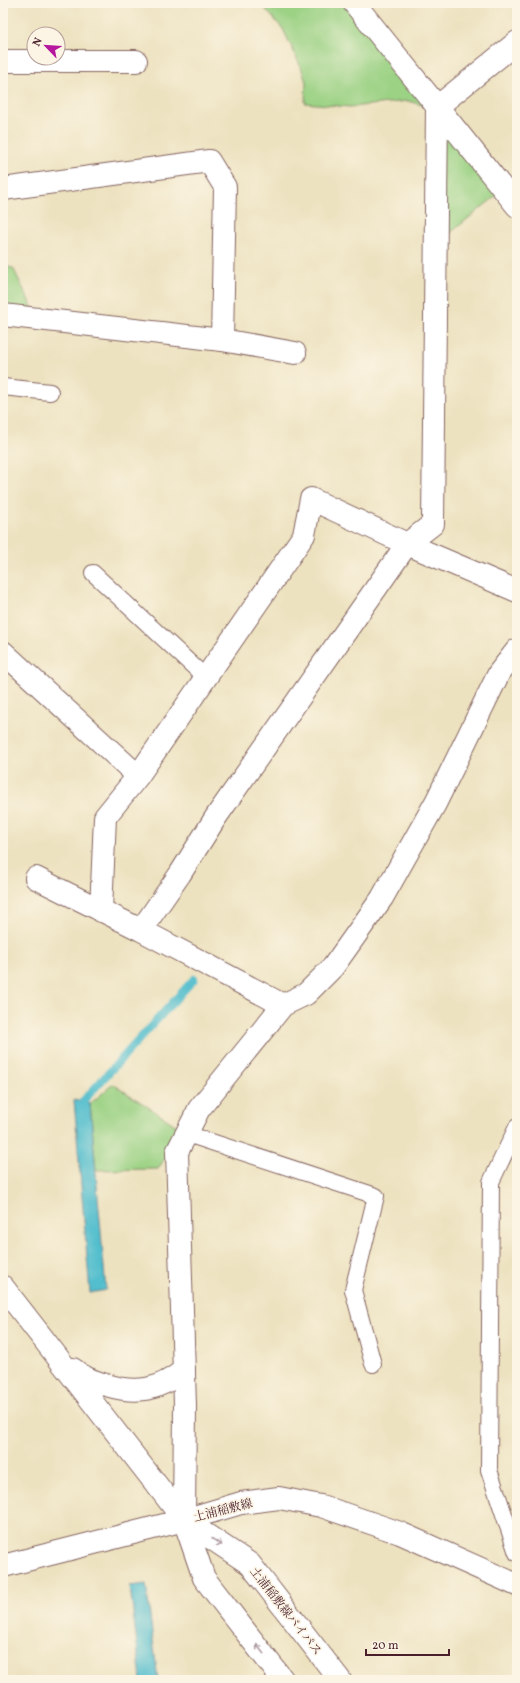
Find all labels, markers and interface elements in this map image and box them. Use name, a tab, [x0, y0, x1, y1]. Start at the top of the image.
north arrow	[26, 26, 66, 66]
text: N	[30, 36, 47, 49]
street label: 土浦稲敷線	[192, 1496, 254, 1526]
one-way arrow	[211, 1538, 222, 1546]
street label: 土浦稲敷線バイパス	[246, 1564, 325, 1659]
scale bar	[366, 1631, 449, 1657]
text: 20 m	[372, 1638, 399, 1654]
one-way arrow	[255, 1644, 264, 1655]

